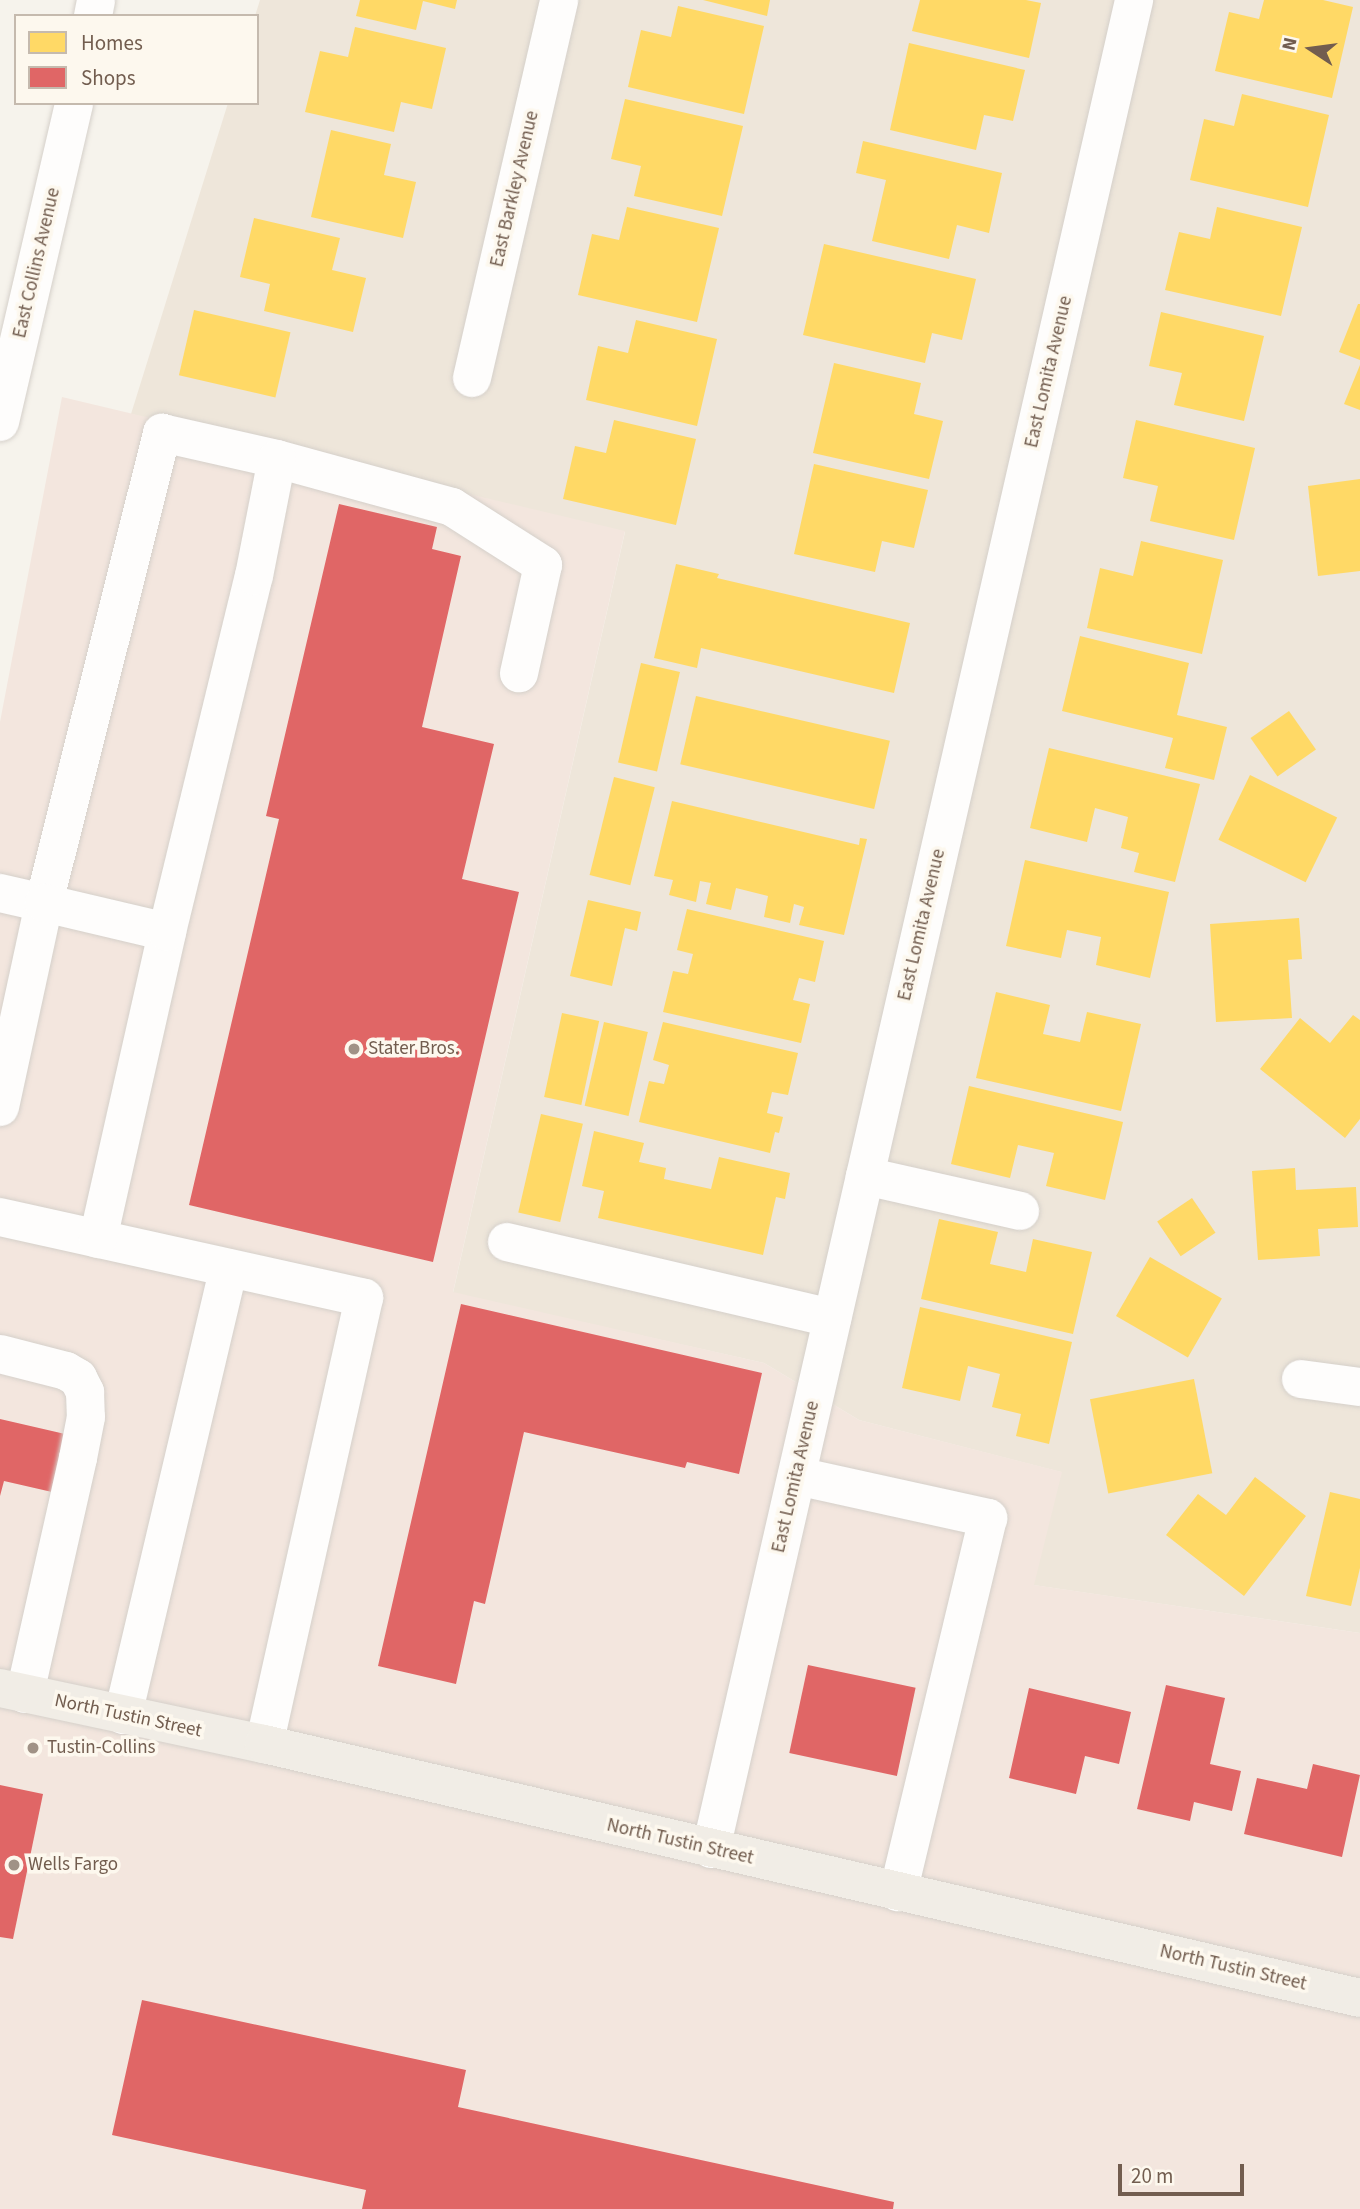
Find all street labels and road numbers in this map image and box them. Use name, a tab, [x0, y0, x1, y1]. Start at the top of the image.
street label: East Barkley Avenue	[486, 109, 544, 269]
street label: East Collins Avenue	[9, 186, 65, 340]
street label: East Lomita Avenue	[1020, 294, 1078, 450]
street label: East Lomita Avenue	[893, 847, 951, 1003]
street label: East Lomita Avenue	[767, 1399, 825, 1555]
street label: North Tustin Street	[52, 1689, 204, 1743]
street label: North Tustin Street	[604, 1814, 756, 1870]
street label: North Tustin Street	[1157, 1940, 1309, 1996]

